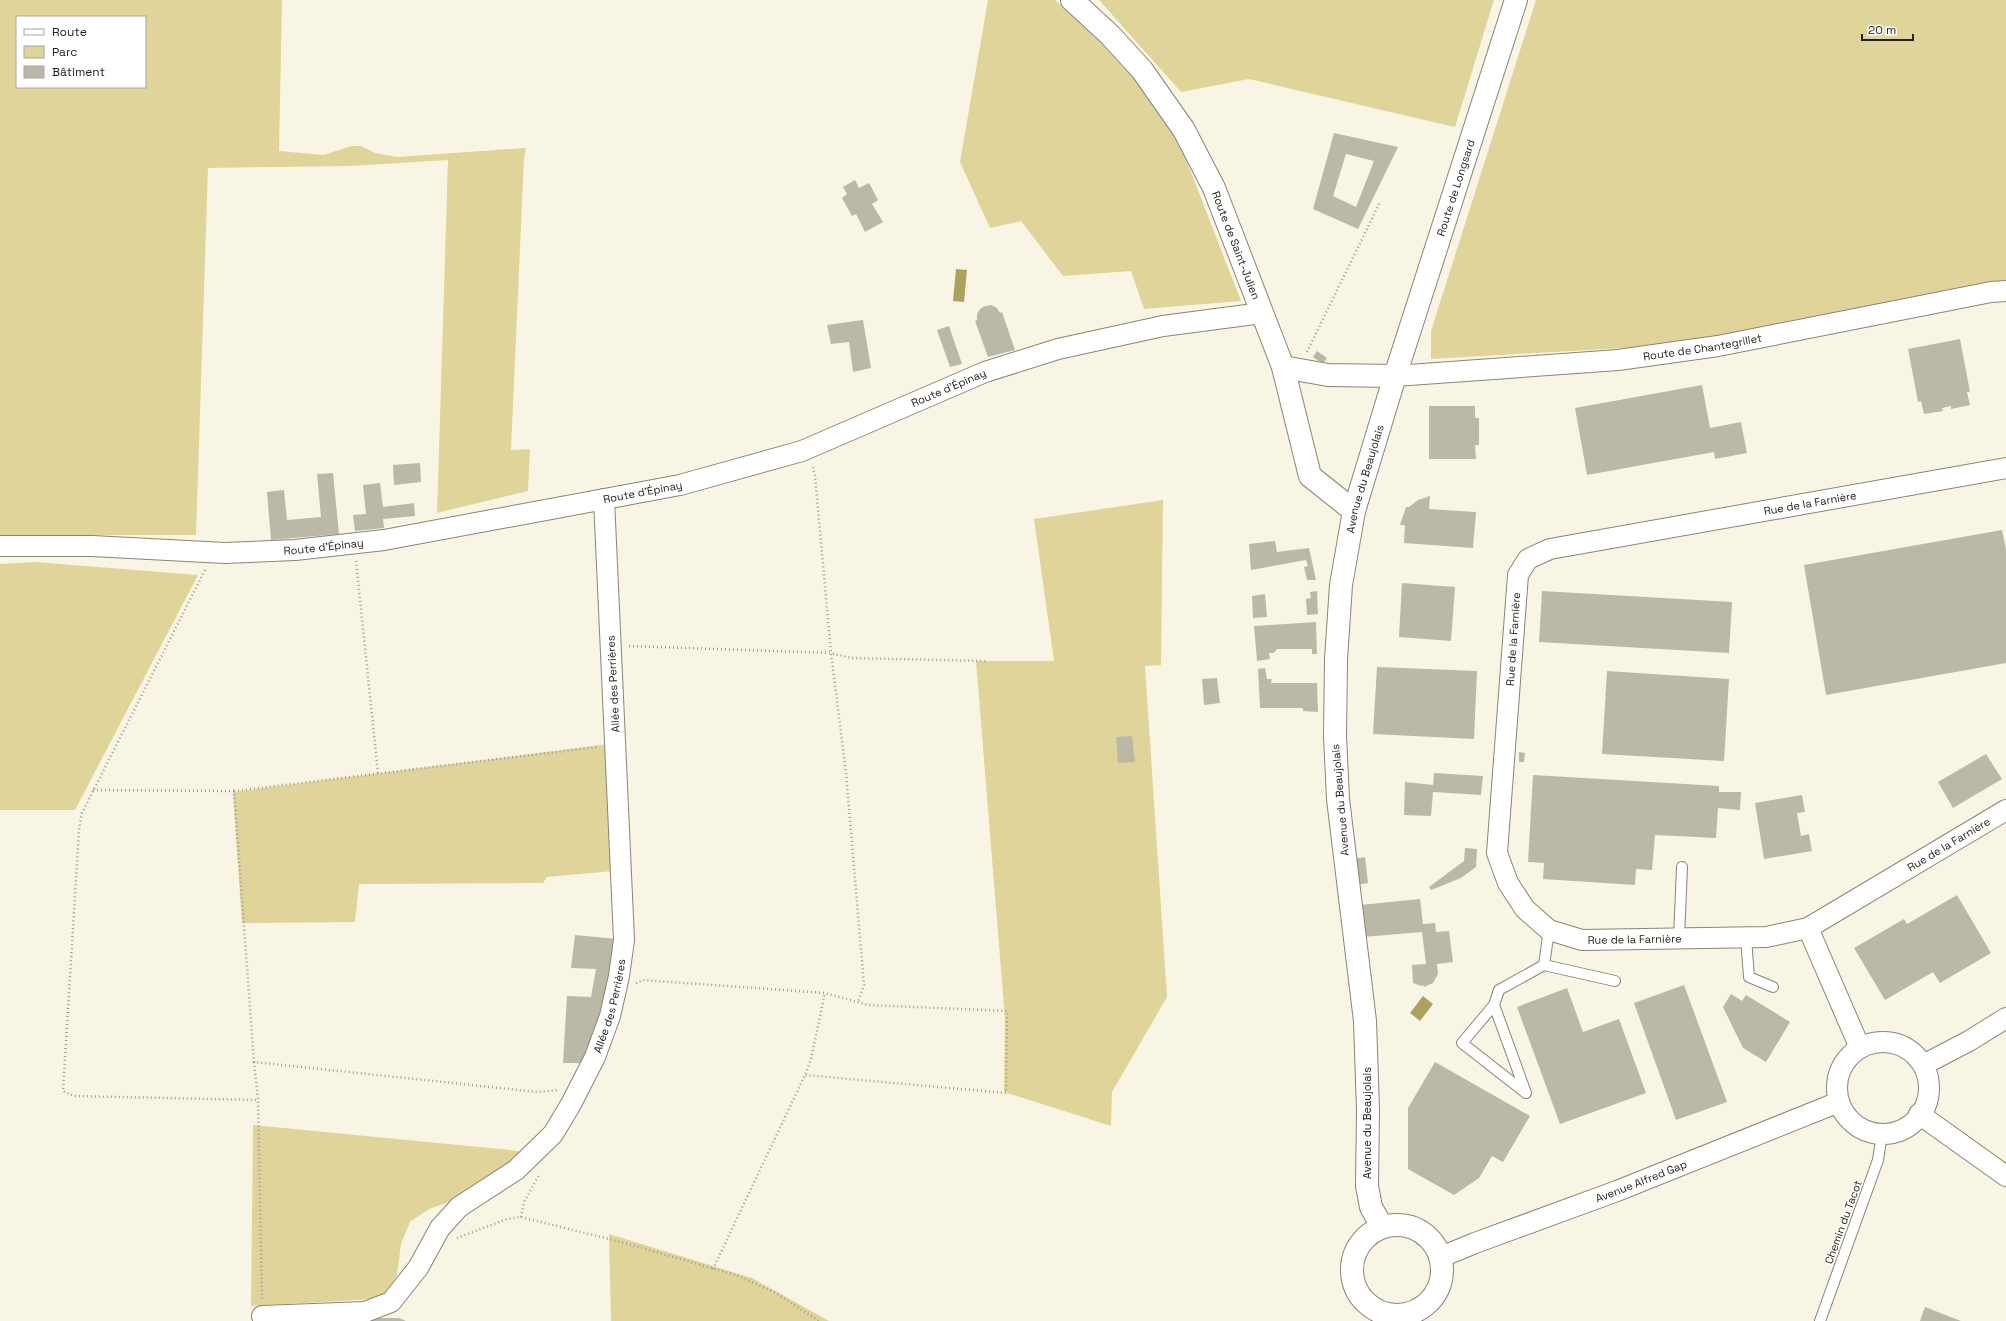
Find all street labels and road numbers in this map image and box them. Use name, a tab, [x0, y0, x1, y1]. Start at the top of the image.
street label: Route de Longsard	[1433, 138, 1478, 238]
street label: Route de Saint-Julien	[1209, 189, 1263, 301]
street label: Route de Chantegrillet	[1642, 331, 1763, 363]
street label: Route d'Épinay	[909, 365, 988, 410]
street label: Avenue du Beaujolais	[1343, 423, 1387, 534]
street label: Route d'Épinay	[602, 478, 683, 506]
street label: Rue de la Farnière	[1762, 488, 1858, 518]
street label: Route d'Épinay	[283, 535, 364, 557]
street label: Rue de la Farnière	[1503, 592, 1523, 686]
street label: Allée des Perrières	[603, 635, 623, 733]
street label: Avenue du Beaujolais	[1328, 743, 1352, 856]
street label: Rue de la Farnière	[1905, 814, 1993, 874]
street label: Rue de la Farnière	[1587, 931, 1682, 947]
street label: Allée des Perrières	[590, 958, 628, 1055]
street label: Avenue du Beaujolais	[1360, 1067, 1374, 1179]
street label: Avenue Alfred Gap	[1593, 1157, 1689, 1205]
street label: Chemin du Tacot	[1821, 1178, 1865, 1266]

